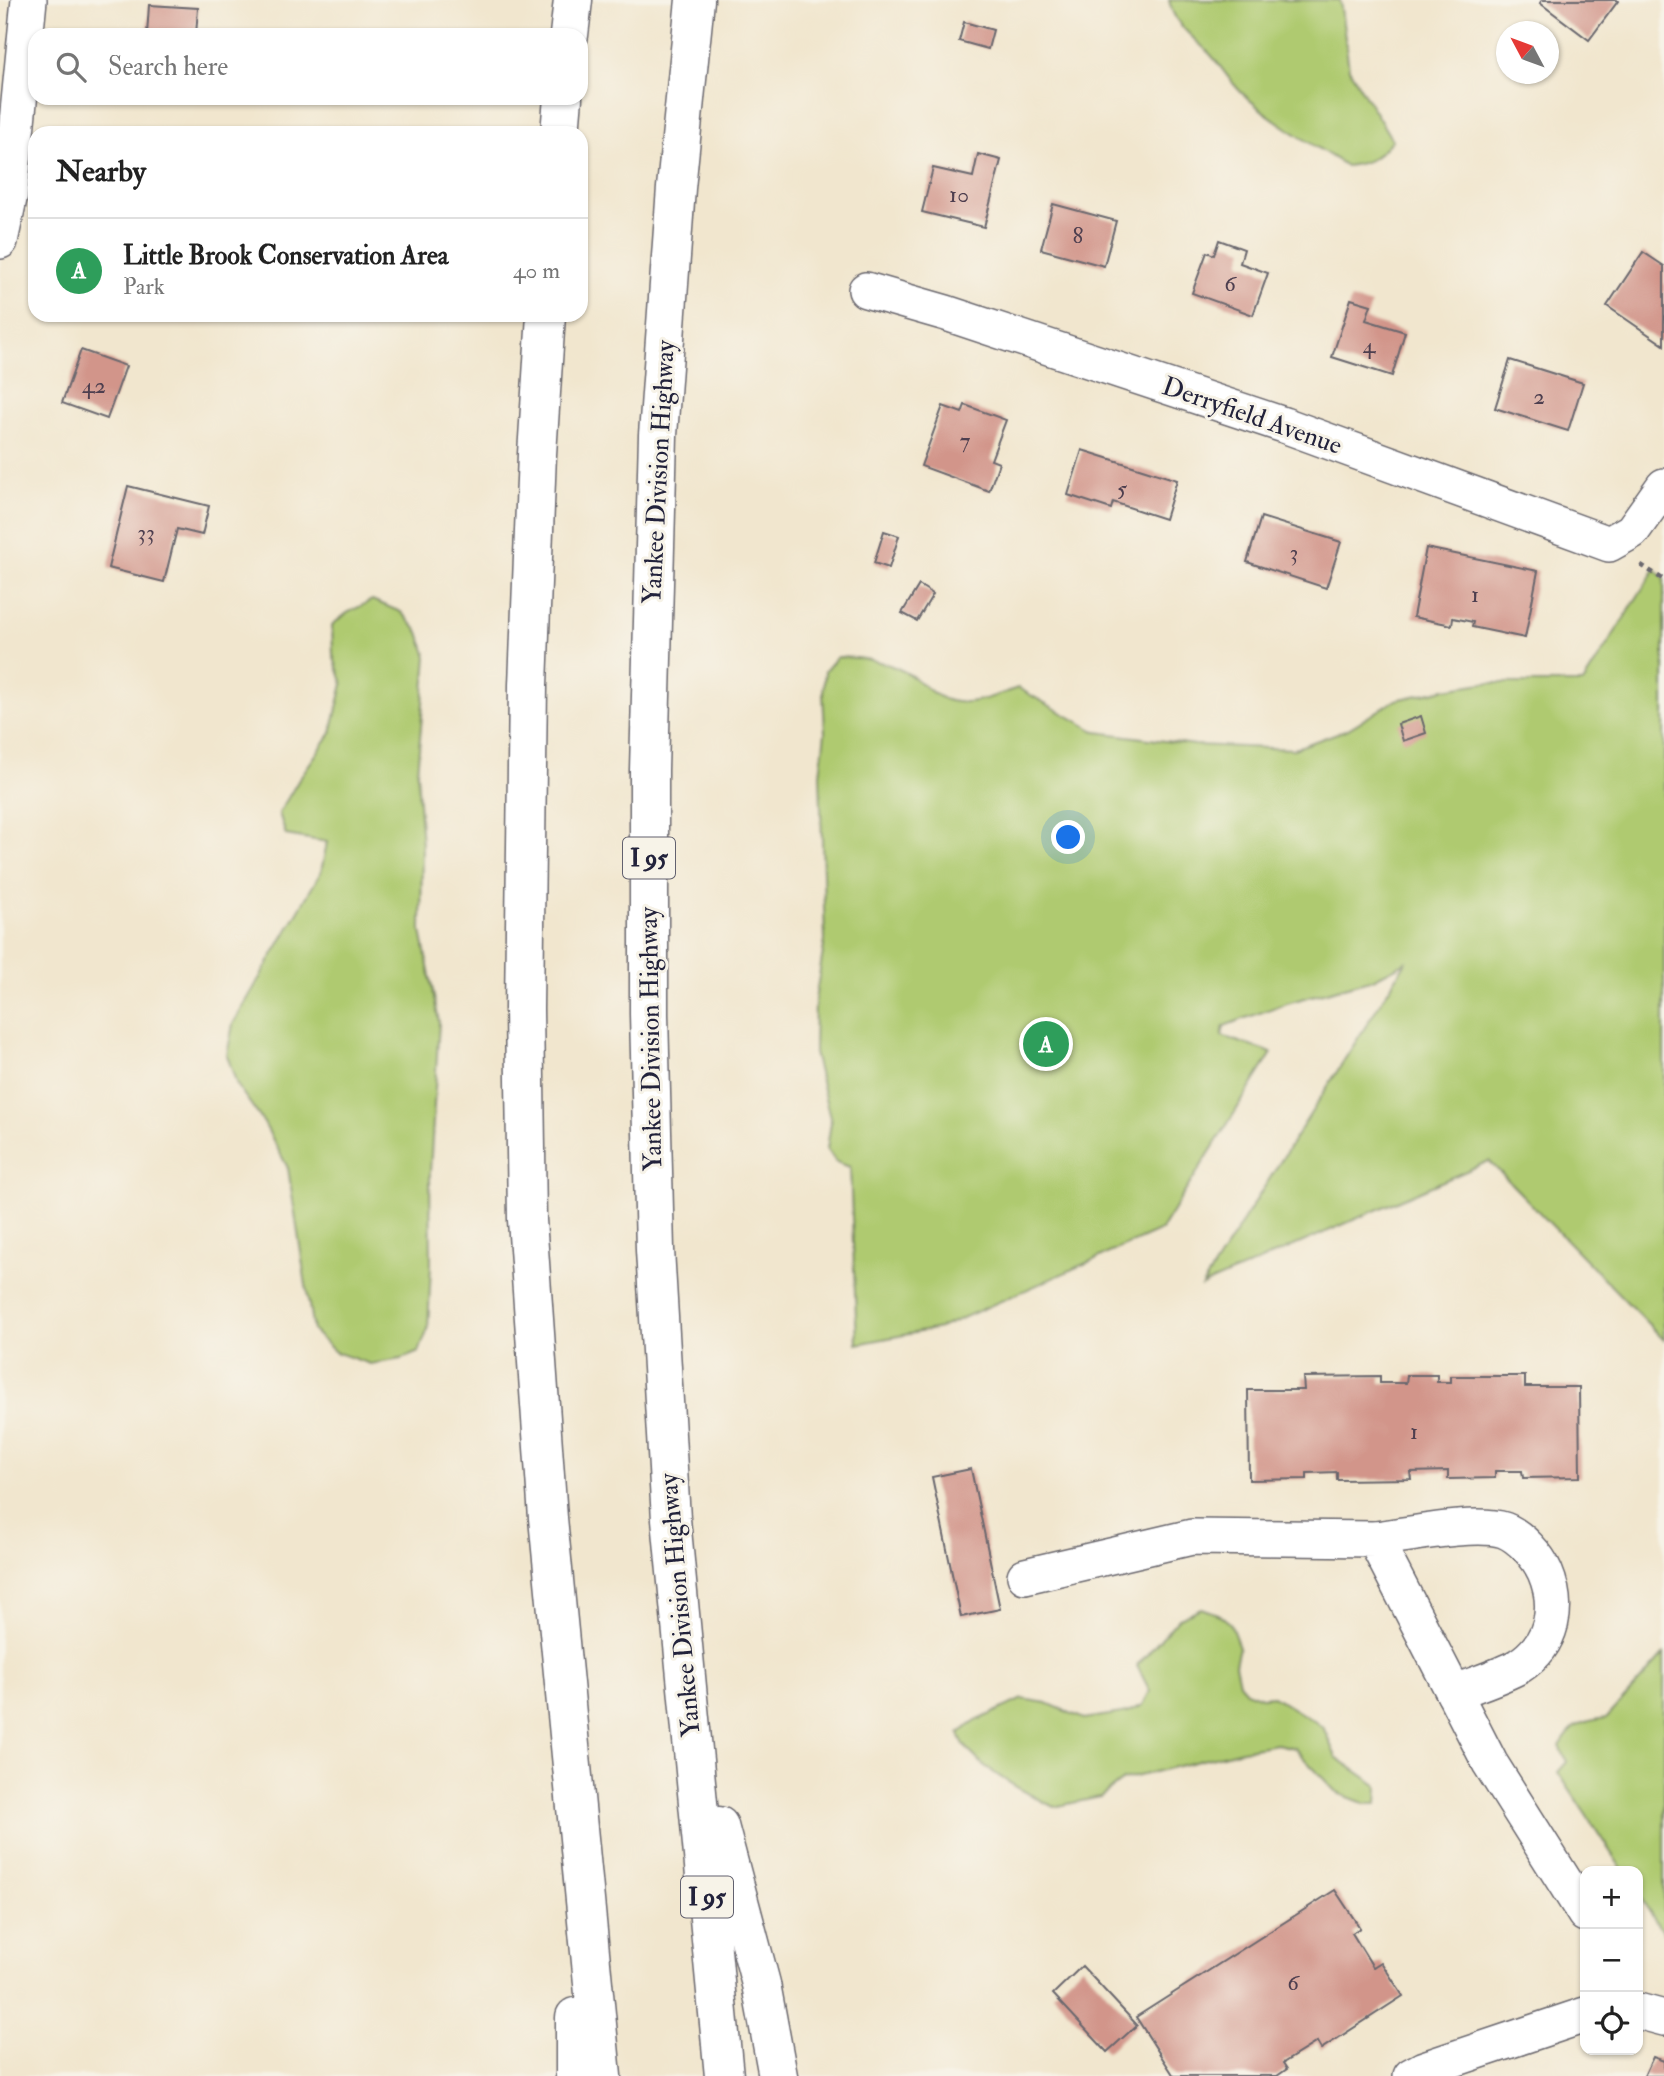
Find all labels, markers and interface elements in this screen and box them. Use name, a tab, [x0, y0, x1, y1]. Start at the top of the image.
north arrow	[1496, 21, 1559, 84]
search box	[28, 28, 588, 105]
icon: search	[52, 48, 90, 86]
text: Search here	[108, 51, 228, 83]
text: Nearby	[56, 153, 146, 190]
house number: 10	[949, 180, 969, 209]
house number: 8	[1073, 221, 1084, 250]
text: Little Brook Conservation Area	[123, 240, 448, 272]
text: A	[72, 256, 86, 285]
text: 40 m	[513, 256, 560, 285]
house number: 6	[1224, 269, 1237, 298]
text: Park	[123, 272, 165, 301]
house number: 4	[1363, 331, 1377, 360]
street label: Yankee Division Highway	[636, 339, 682, 605]
street label: Derryfield Avenue	[1158, 370, 1346, 462]
house number: 42	[82, 371, 106, 400]
house number: 2	[1533, 382, 1545, 411]
house number: 7	[960, 426, 971, 455]
house number: 5	[1117, 474, 1127, 503]
house number: 33	[137, 518, 155, 547]
house number: 3	[1290, 538, 1298, 567]
house number: 1	[1471, 580, 1479, 609]
your location	[1051, 820, 1085, 854]
road number: I 95	[623, 838, 675, 878]
street label: Yankee Division Highway	[633, 906, 669, 1171]
pin: A	[1023, 1018, 1069, 1070]
house number: 1	[1410, 1417, 1418, 1446]
street label: Yankee Division Highway	[652, 1471, 707, 1738]
map controls	[1580, 1866, 1643, 2055]
button: +	[1580, 1866, 1643, 1929]
road number: I 95	[681, 1876, 733, 1918]
button: −	[1580, 1929, 1643, 1992]
house number: 6	[1287, 1968, 1300, 1997]
button: locate	[1580, 1992, 1643, 2055]

